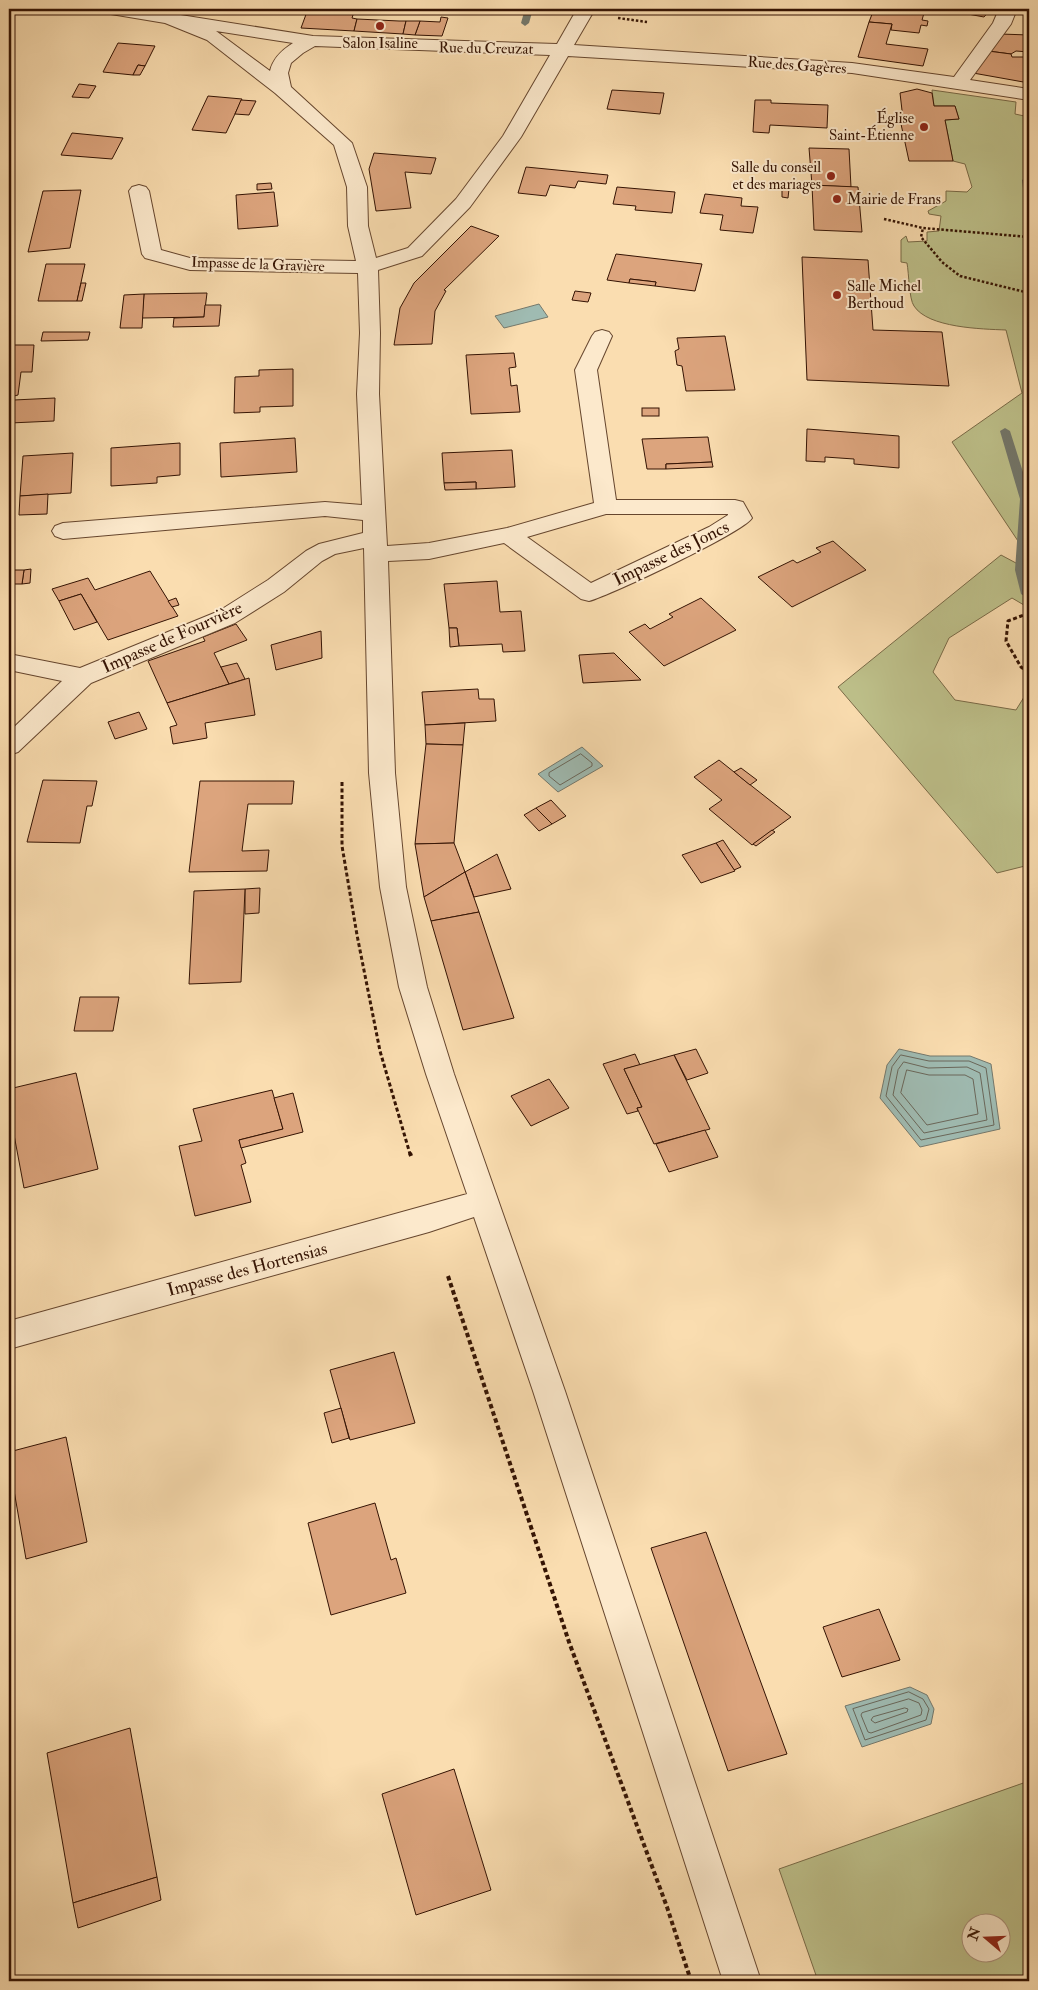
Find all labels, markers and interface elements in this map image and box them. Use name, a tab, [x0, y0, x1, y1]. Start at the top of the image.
marker: Salon Isaline	[374, 20, 386, 32]
place label: Salon Isaline	[342, 34, 418, 53]
street label: Rue du Creuzat	[438, 38, 534, 59]
street label: Rue des Gagères	[747, 53, 847, 78]
place label: Église Saint-Étienne	[829, 107, 914, 145]
marker: Église Saint-Étienne	[918, 121, 930, 133]
place label: Salle du conseil et des mariages	[731, 158, 821, 194]
marker: Salle du conseil et des mariages	[825, 170, 837, 182]
place label: Mairie de Frans	[847, 190, 941, 209]
marker: Mairie de Frans	[831, 193, 843, 205]
street label: Impasse de la Gravière	[191, 253, 325, 277]
place label: Salle Michel Berthoud	[847, 277, 921, 313]
marker: Salle Michel Berthoud	[831, 289, 843, 301]
street label: Impasse des Joncs	[610, 516, 733, 591]
street label: Impasse de Fourvière	[98, 596, 246, 679]
street label: Impasse des Hortensias	[165, 1237, 330, 1302]
north arrow	[960, 1912, 1010, 1962]
text: N	[964, 1925, 984, 1944]

